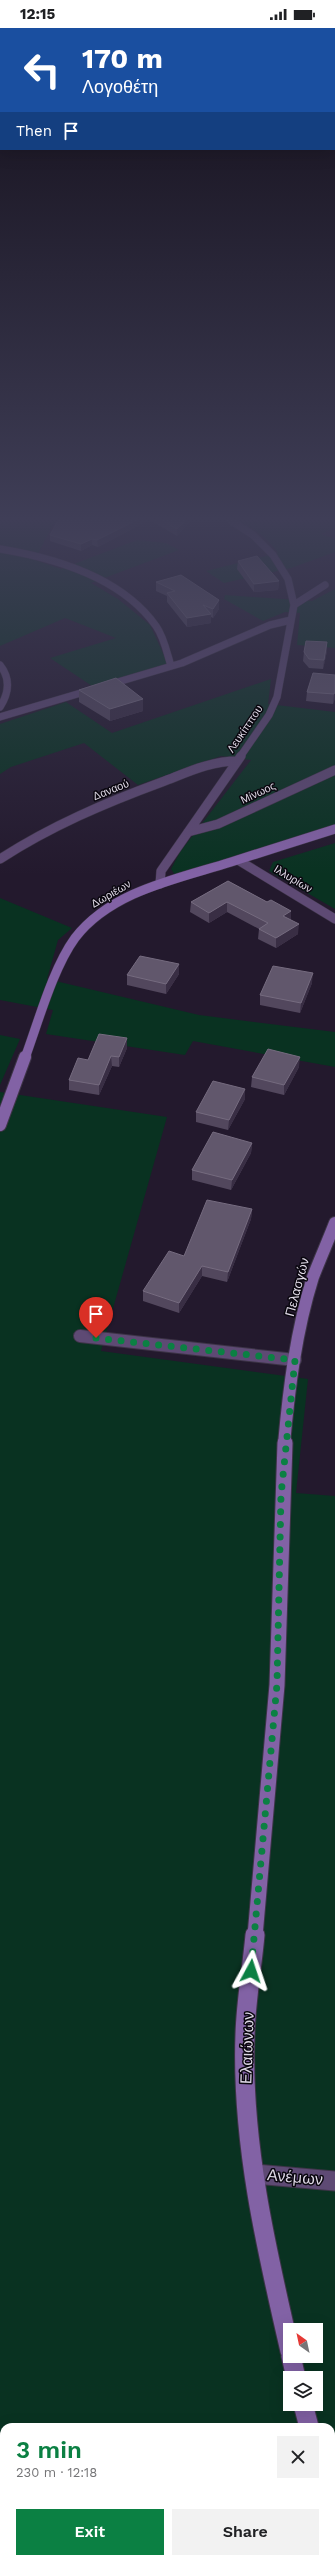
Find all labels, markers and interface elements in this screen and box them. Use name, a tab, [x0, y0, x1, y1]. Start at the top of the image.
text: 12:15	[20, 5, 55, 23]
text: 170 m	[82, 42, 163, 75]
icon: left	[16, 44, 68, 96]
text: Λογοθέτη	[82, 76, 158, 97]
icon: arrive	[60, 120, 82, 142]
text: Then	[16, 122, 52, 140]
street label: Λευκίππου	[224, 703, 266, 755]
street label: Δαναού	[91, 777, 131, 803]
street label: Μίνωος	[238, 779, 278, 807]
street label: Ιλλυρίων	[271, 862, 315, 896]
street label: Δωριέων	[89, 877, 134, 911]
street label: Πελασγών	[282, 1256, 312, 1318]
pin	[79, 1297, 113, 1338]
icon: arrive	[85, 1303, 107, 1325]
position arrow	[230, 1950, 272, 1992]
street label: Ελαιώνων	[236, 2012, 258, 2084]
street label: Ανέμων	[266, 2165, 324, 2189]
north arrow	[283, 2323, 323, 2363]
map controls	[283, 2323, 323, 2411]
button: layers	[283, 2371, 323, 2411]
text: 3 min	[16, 2436, 82, 2464]
button: close	[277, 2436, 319, 2478]
text: 230 m · 12:18	[16, 2465, 97, 2480]
button: Exit	[16, 2509, 164, 2555]
button: Share	[172, 2509, 319, 2555]

